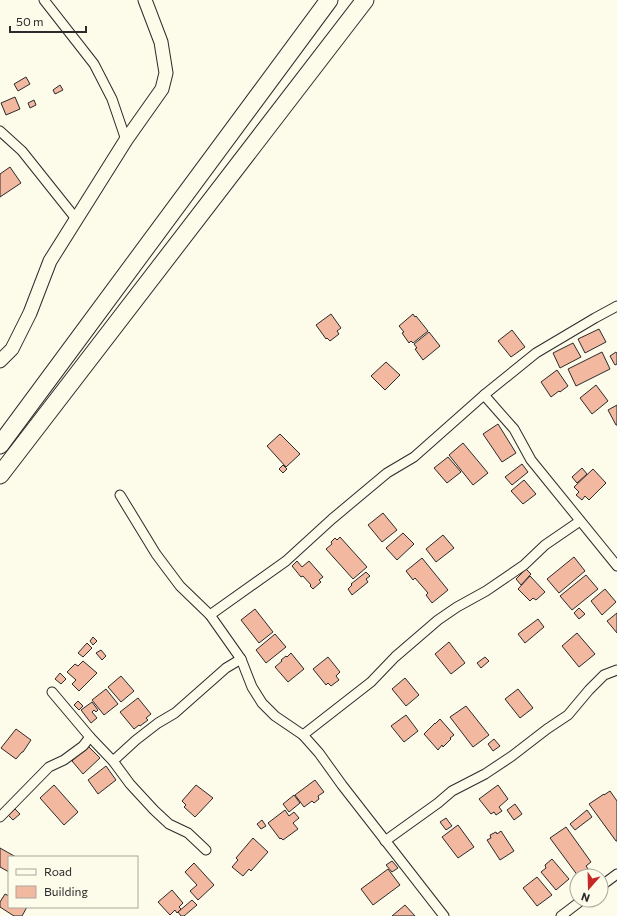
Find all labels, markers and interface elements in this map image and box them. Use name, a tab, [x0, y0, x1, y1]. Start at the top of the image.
scale bar	[10, 8, 86, 34]
text: 50 m	[16, 14, 44, 28]
legend	[8, 856, 138, 908]
text: Road	[44, 864, 72, 878]
north arrow	[569, 868, 609, 908]
text: Building	[44, 884, 88, 898]
text: N	[579, 890, 592, 905]

